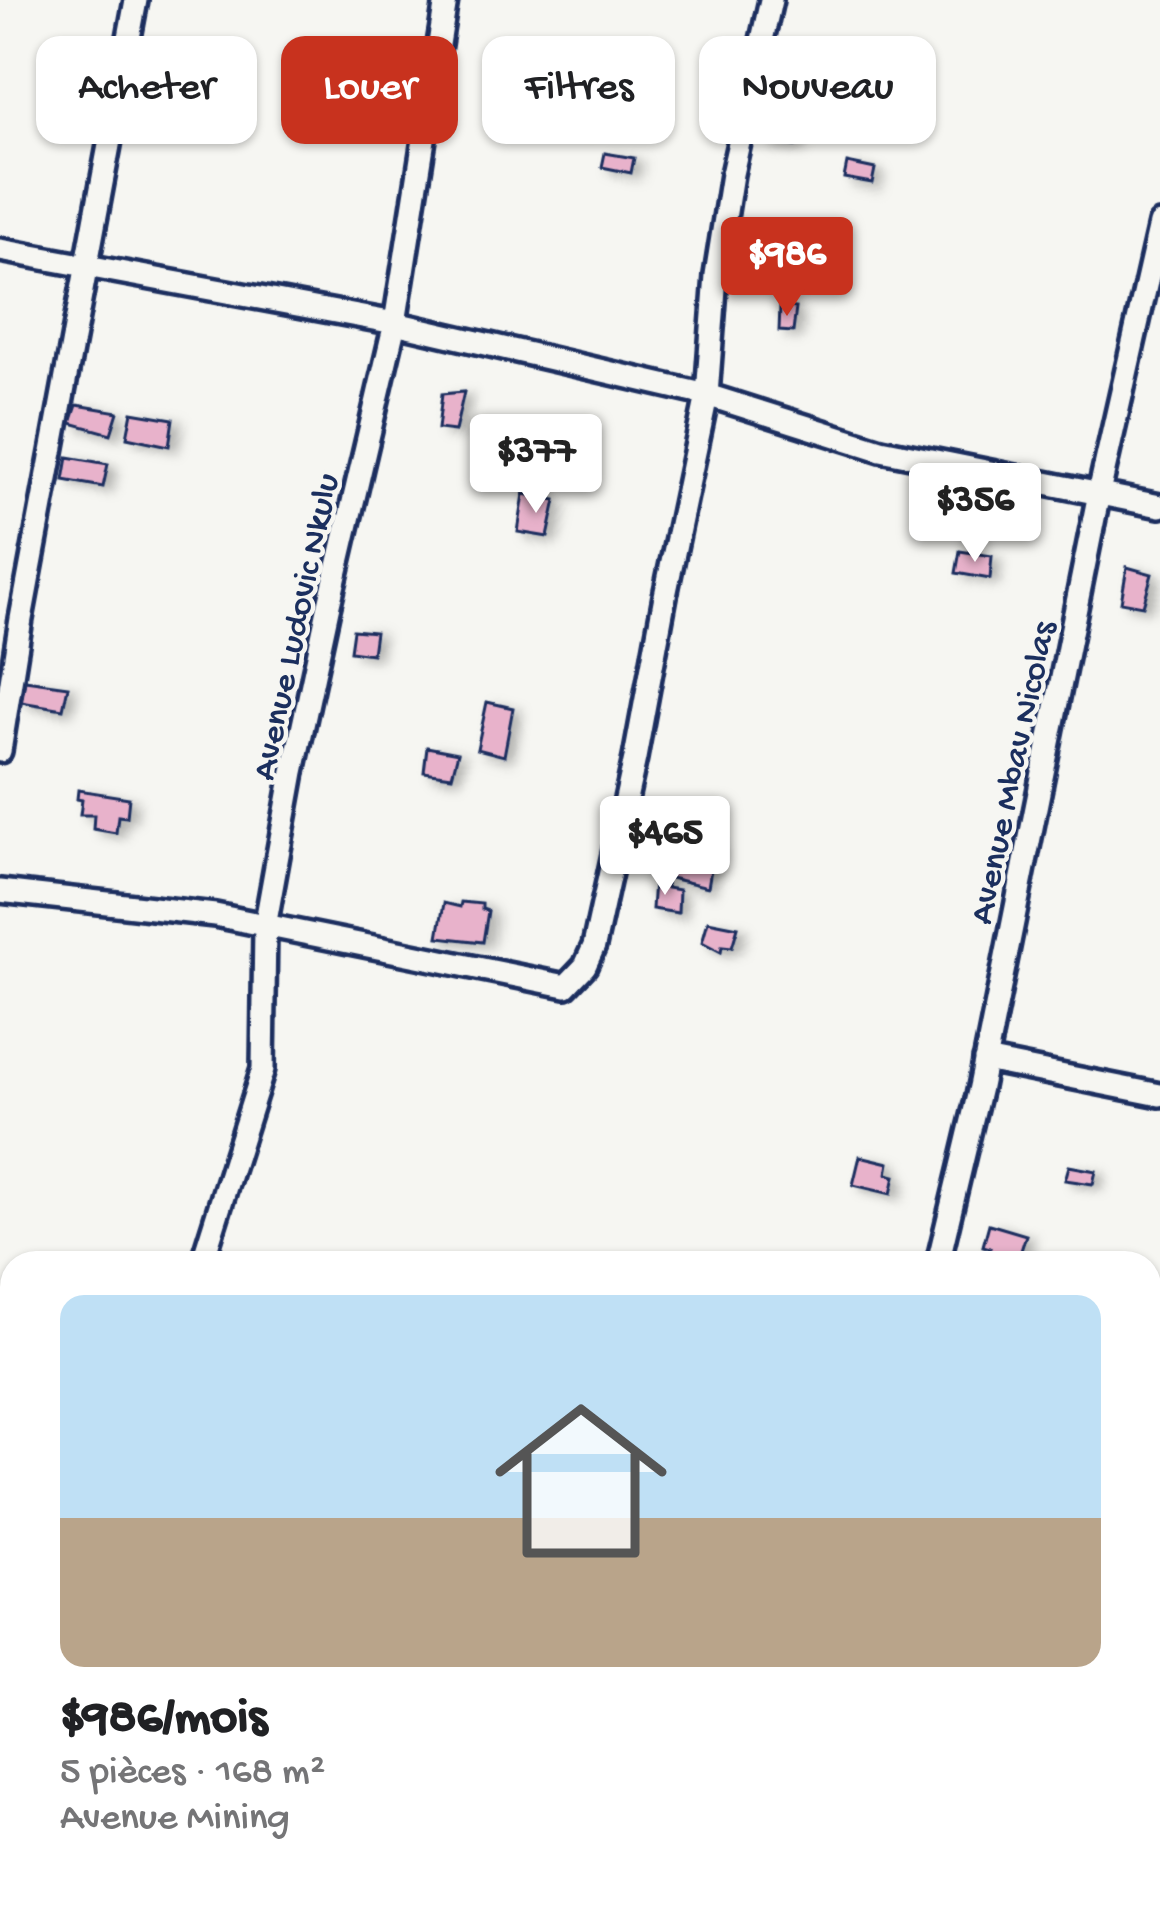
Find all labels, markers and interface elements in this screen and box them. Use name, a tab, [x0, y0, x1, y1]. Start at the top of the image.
chip: Acheter	[36, 36, 257, 144]
chip: Louer	[281, 36, 458, 144]
chip: Filtres	[482, 36, 675, 144]
chip: Nouveau	[699, 36, 936, 144]
pin: $986	[716, 217, 858, 319]
text: $986	[748, 233, 826, 279]
pin: $377	[465, 414, 607, 516]
text: $377	[497, 430, 575, 476]
pin: $356	[904, 463, 1046, 565]
street label: Avenue Ludovic Nkulu	[245, 470, 352, 785]
text: $356	[936, 479, 1014, 525]
street label: Avenue Mbav Nicolas	[962, 616, 1069, 929]
pin: $465	[594, 796, 736, 898]
text: $465	[627, 812, 703, 858]
icon: home	[473, 1373, 689, 1589]
text: $986/mois	[60, 1691, 267, 1751]
text: 5 pièces · 168 m²	[60, 1751, 325, 1797]
text: Avenue Mining	[60, 1797, 290, 1843]

